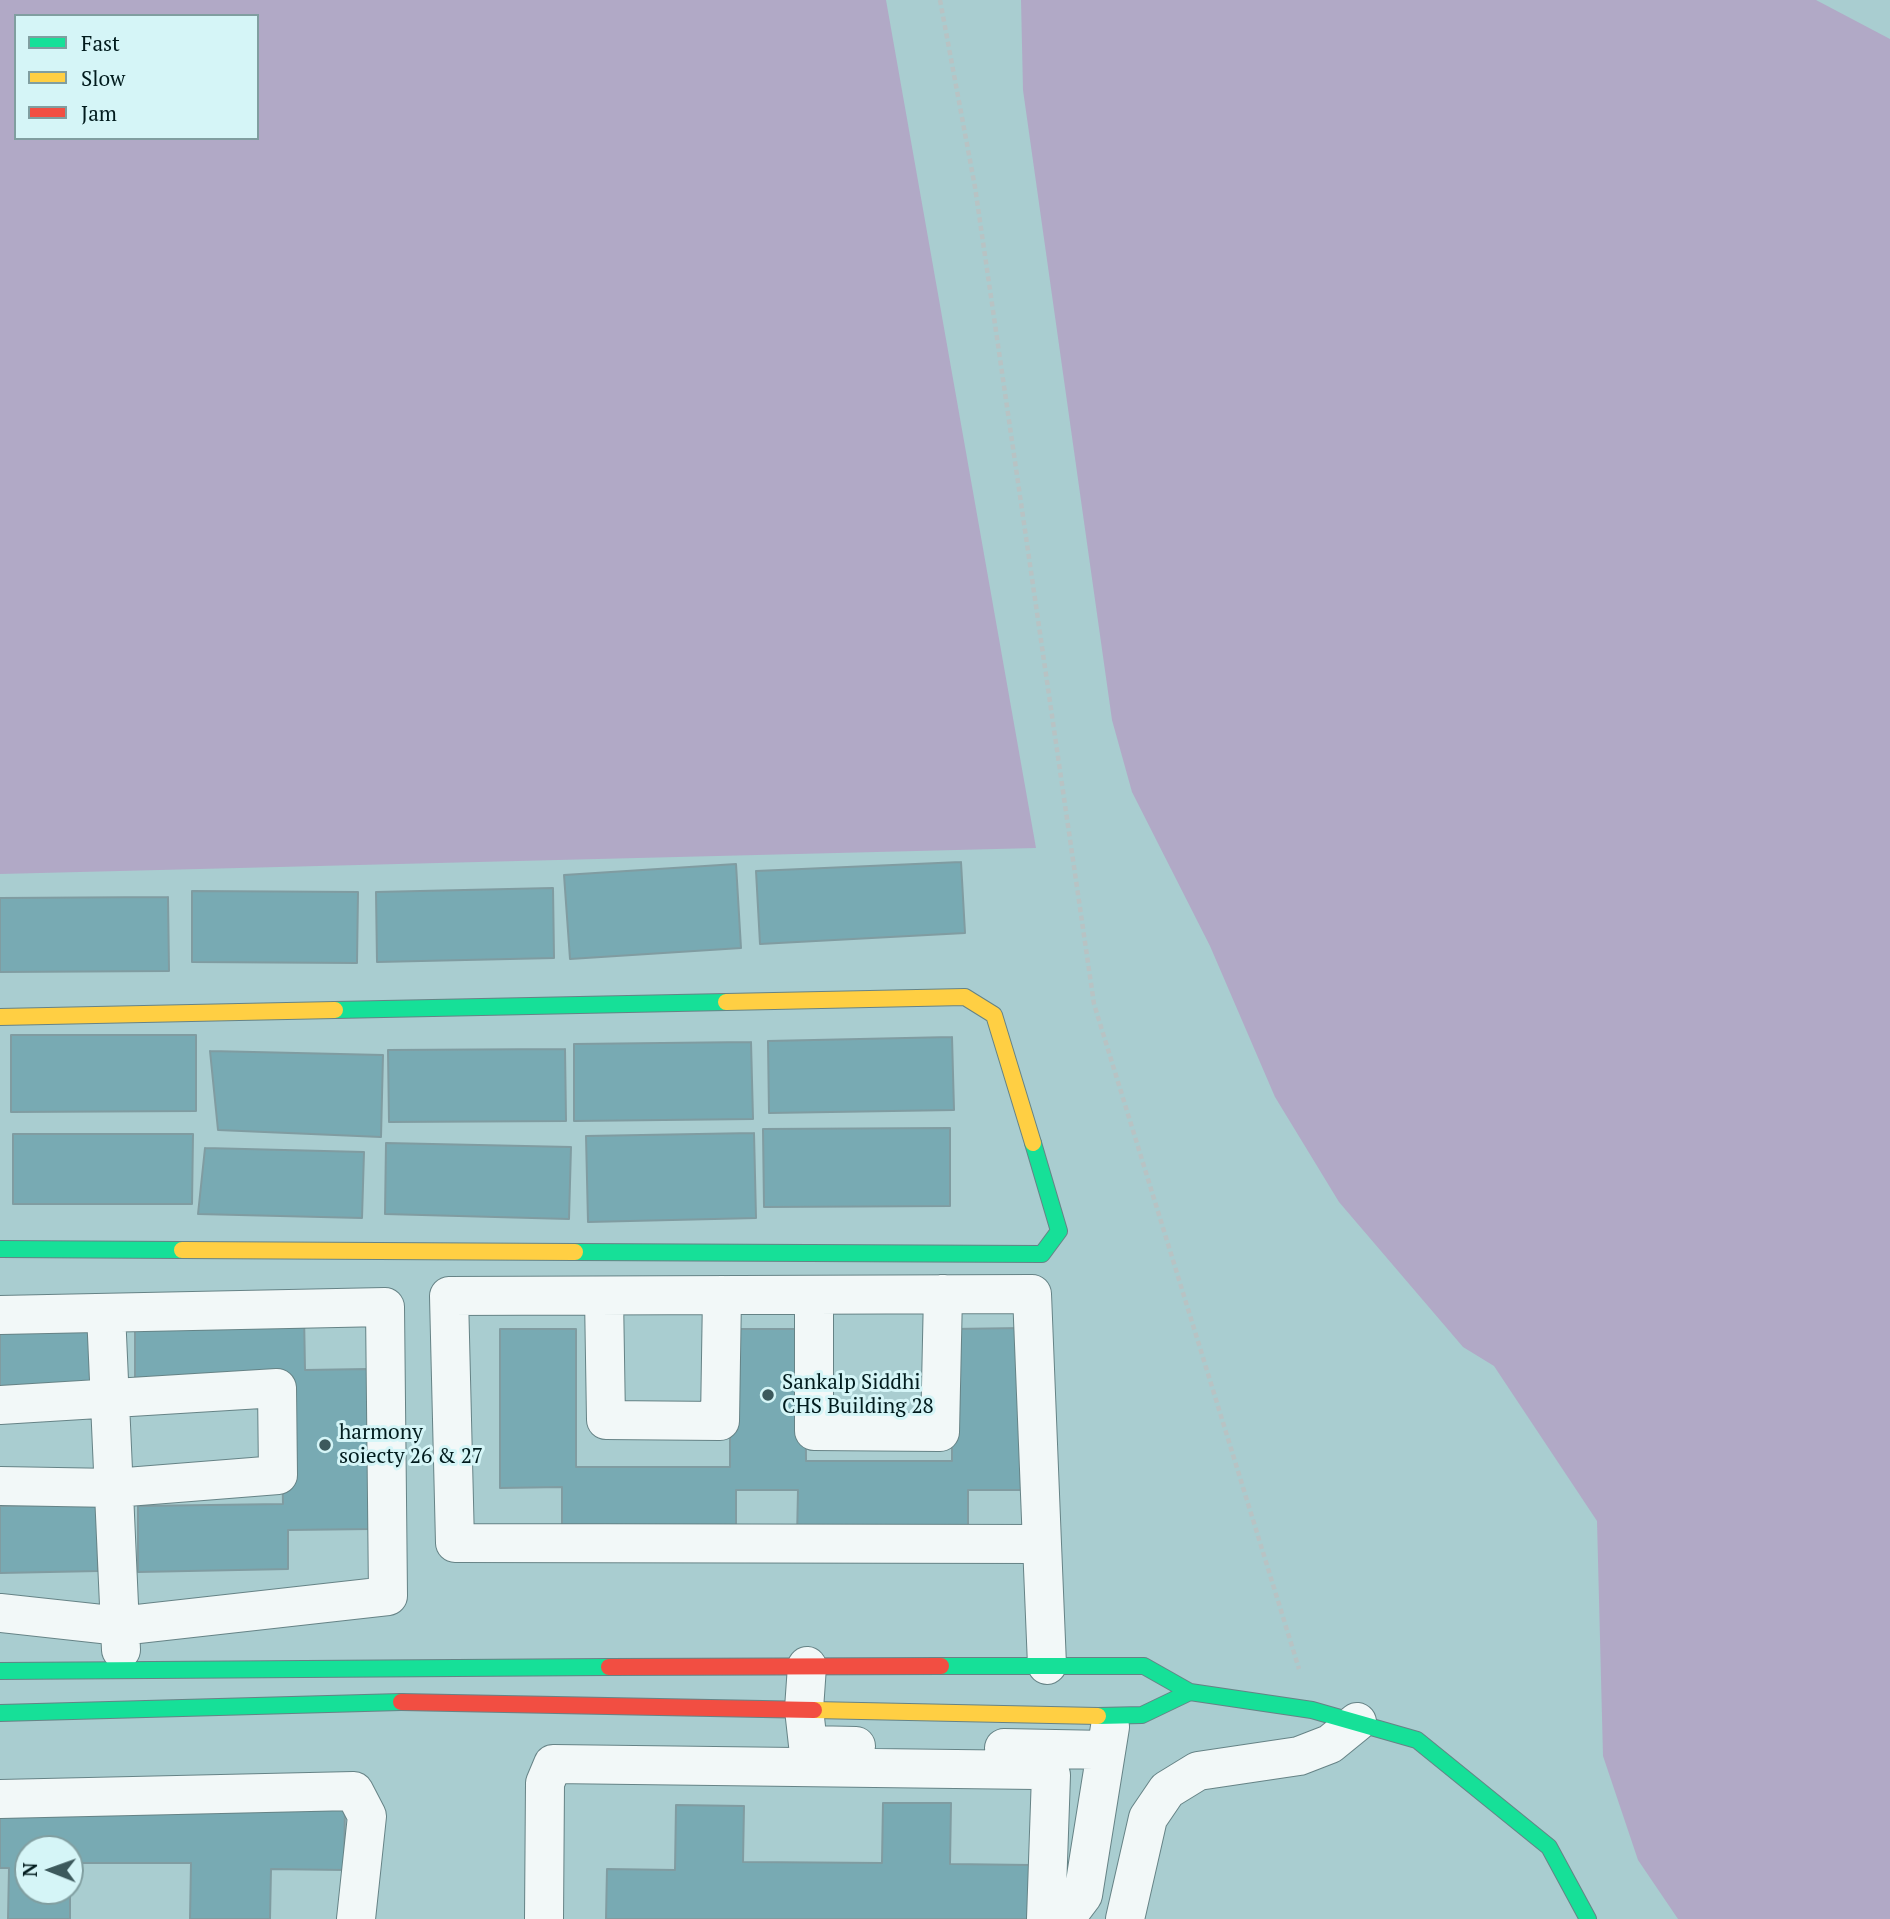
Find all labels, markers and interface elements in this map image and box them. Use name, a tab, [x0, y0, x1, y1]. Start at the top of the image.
legend	[14, 14, 259, 140]
text: Fast	[81, 29, 120, 57]
text: Slow	[81, 64, 125, 92]
text: Jam	[81, 99, 117, 127]
place label: Sankalp Siddhi CHS Building 28	[782, 1370, 934, 1420]
marker: Sankalp Siddhi CHS Building 28	[760, 1387, 776, 1403]
place label: harmony soiecty 26 & 27	[339, 1420, 483, 1470]
marker: harmony soiecty 26 & 27	[317, 1437, 333, 1453]
north arrow	[14, 1835, 84, 1905]
text: N	[17, 1862, 42, 1877]

